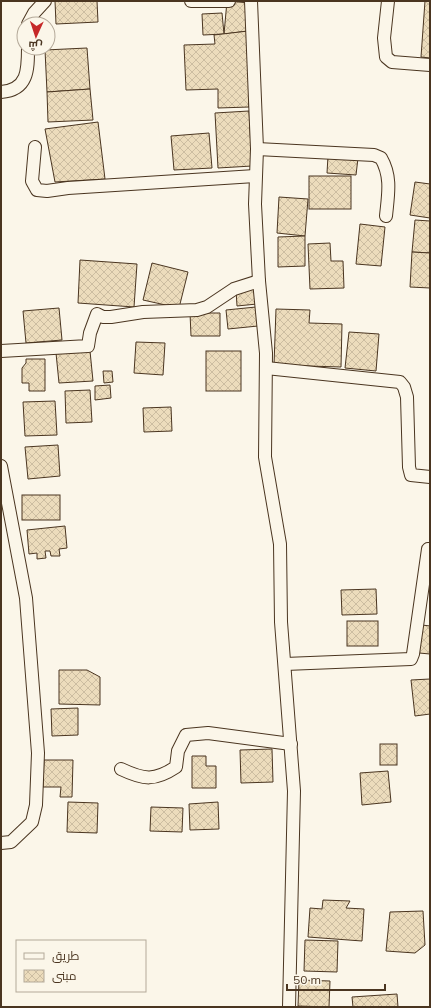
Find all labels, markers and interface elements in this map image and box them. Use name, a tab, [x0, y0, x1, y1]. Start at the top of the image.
north arrow	[16, 16, 56, 56]
text: ش	[28, 39, 43, 53]
legend	[16, 940, 146, 992]
text: طريق	[52, 948, 80, 963]
scale bar	[287, 966, 385, 992]
text: مبنى	[52, 968, 77, 983]
text: 50 m	[293, 972, 321, 987]

